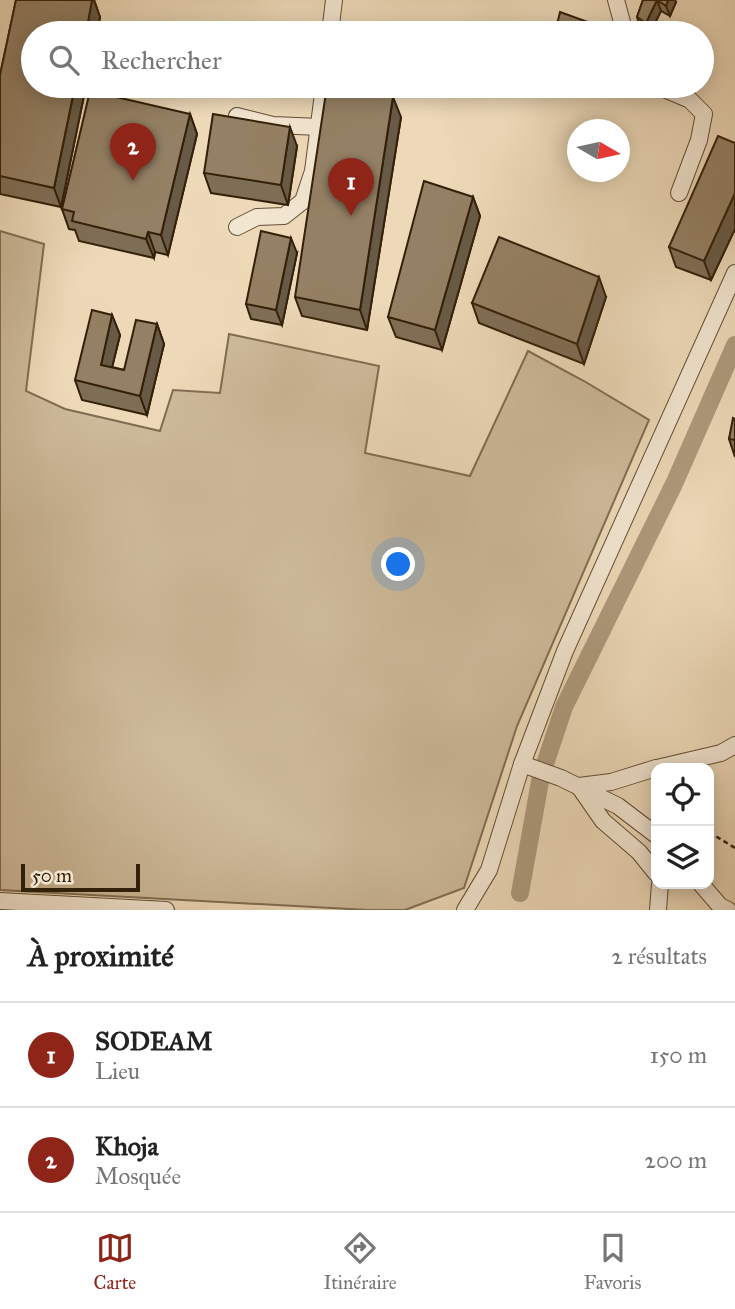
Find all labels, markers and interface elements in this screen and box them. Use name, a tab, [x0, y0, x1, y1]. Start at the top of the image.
search box	[21, 21, 714, 98]
icon: search	[45, 41, 83, 79]
text: Rechercher	[101, 44, 222, 76]
north arrow	[567, 119, 630, 182]
pin: 2	[110, 123, 156, 181]
pin: 1	[328, 158, 374, 216]
your location	[381, 547, 415, 581]
map controls	[651, 763, 714, 889]
button: locate	[651, 763, 714, 826]
button: layers	[651, 826, 714, 889]
scale bar	[21, 861, 140, 893]
text: 50 m	[32, 864, 72, 887]
text: À proximité	[28, 938, 174, 974]
text: 2 résultats	[611, 942, 707, 970]
text: SODEAM	[95, 1025, 213, 1057]
text: 1	[46, 1041, 56, 1069]
text: 150 m	[650, 1041, 707, 1069]
text: Lieu	[95, 1057, 140, 1085]
text: Khoja	[95, 1130, 158, 1162]
text: 2	[45, 1146, 57, 1174]
text: 200 m	[645, 1146, 707, 1174]
text: Mosquée	[95, 1162, 181, 1190]
tab: Carte	[94, 1229, 136, 1294]
tab: Itinéraire	[323, 1229, 397, 1294]
tab: Favoris	[584, 1229, 641, 1294]

